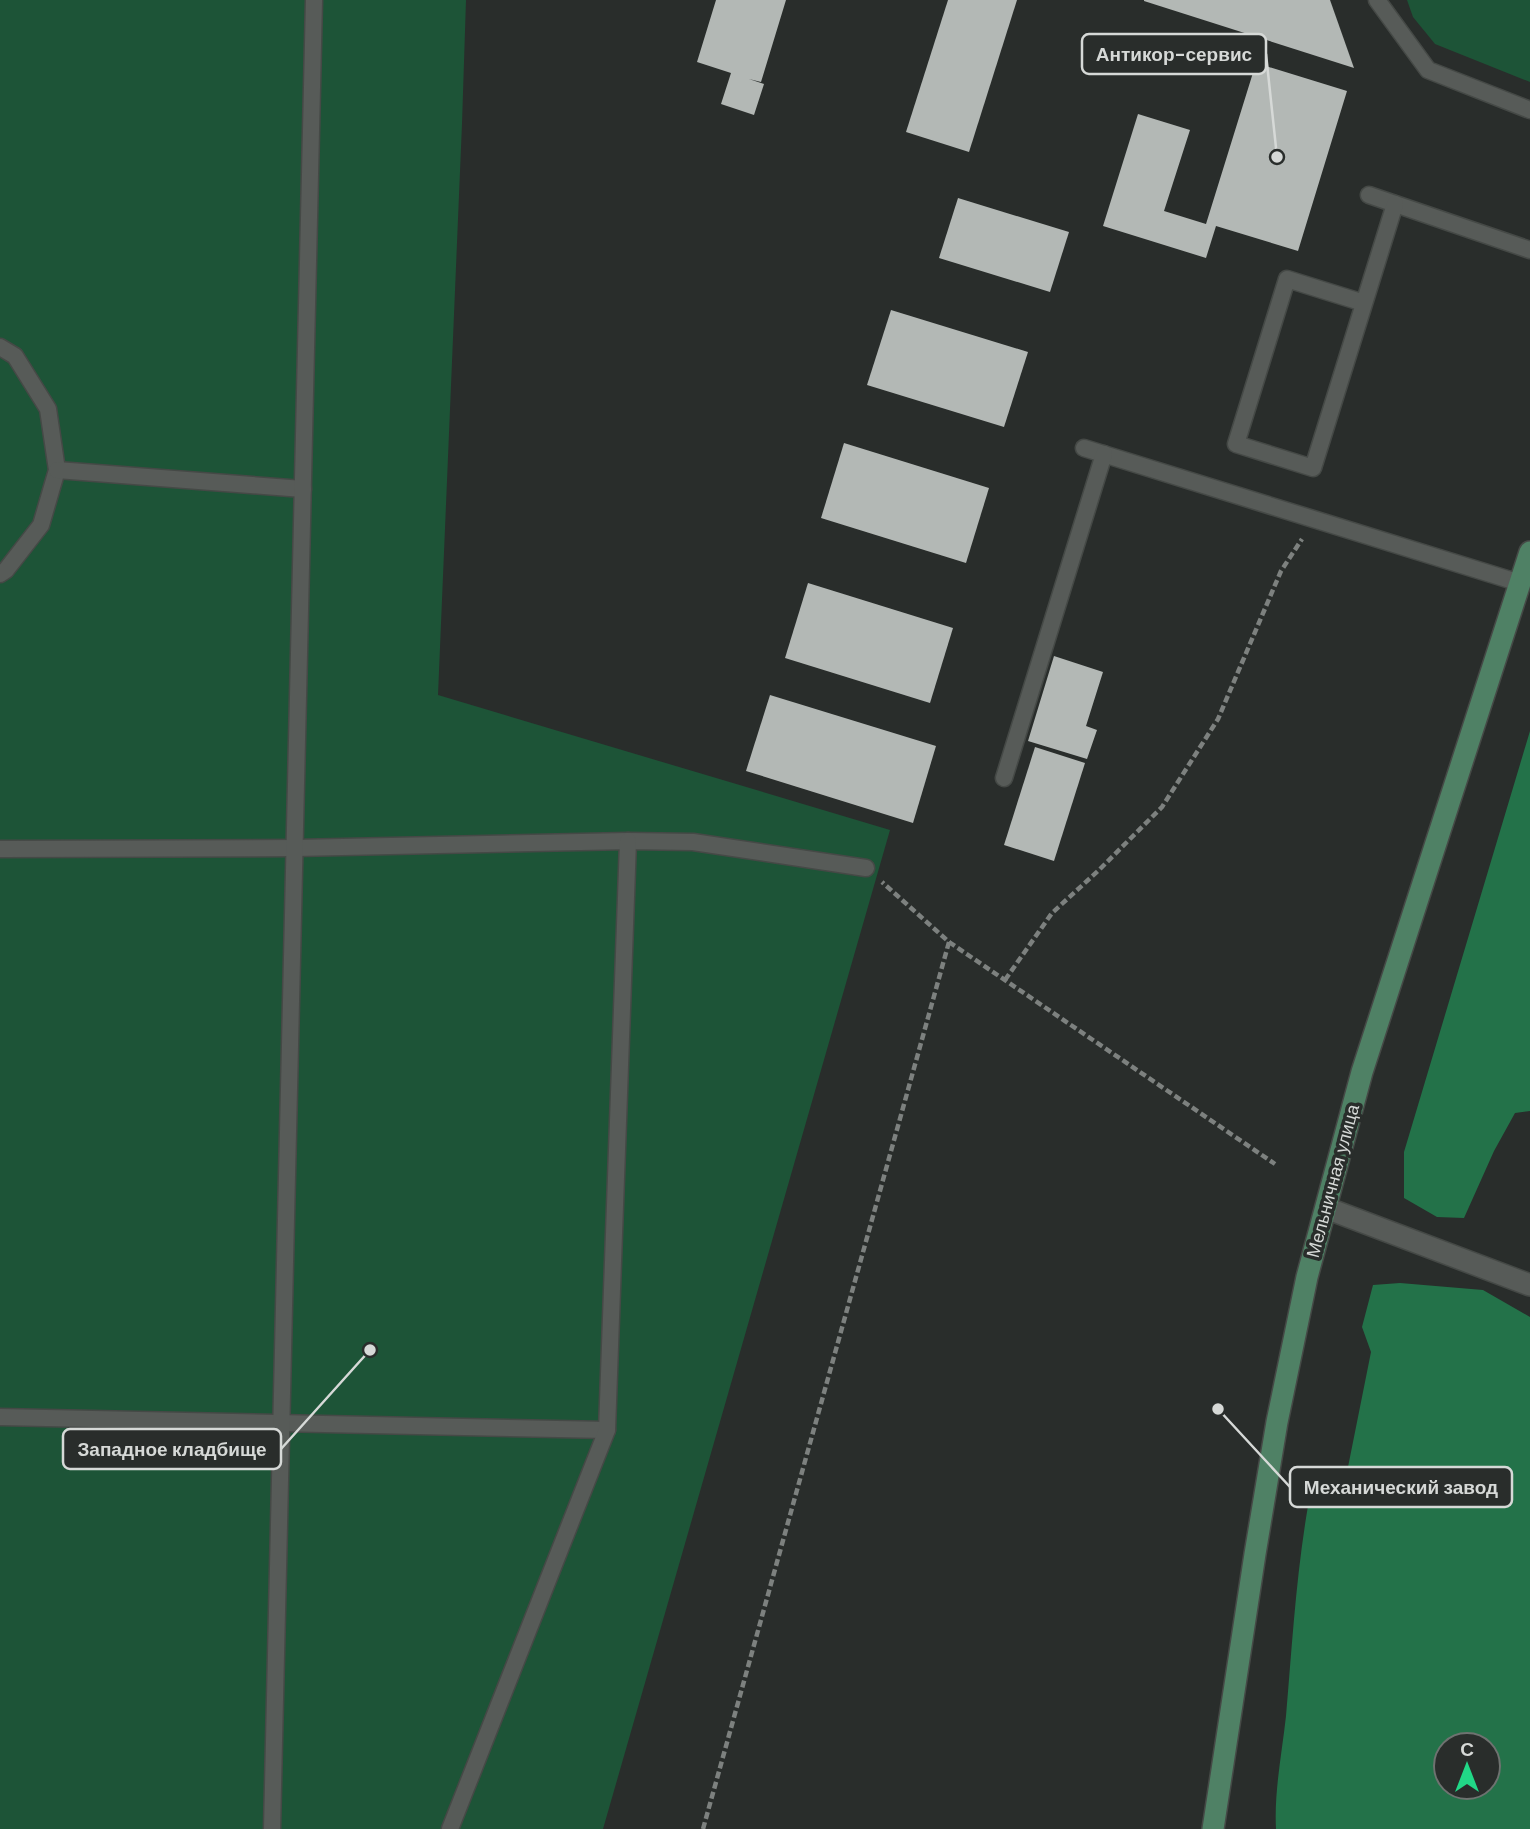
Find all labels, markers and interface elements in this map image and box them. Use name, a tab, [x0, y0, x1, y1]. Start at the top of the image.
callout: Антикор-сервис	[1082, 34, 1266, 74]
text: Антикор-сервис	[1096, 42, 1253, 67]
street label: Мельничная улица	[1301, 1101, 1365, 1260]
callout: Западное кладбище	[63, 1429, 281, 1469]
text: Западное кладбище	[77, 1437, 267, 1462]
callout: Механический завод	[1290, 1467, 1512, 1507]
text: Механический завод	[1304, 1475, 1498, 1500]
north arrow	[1432, 1731, 1502, 1801]
text: С	[1460, 1737, 1474, 1762]

